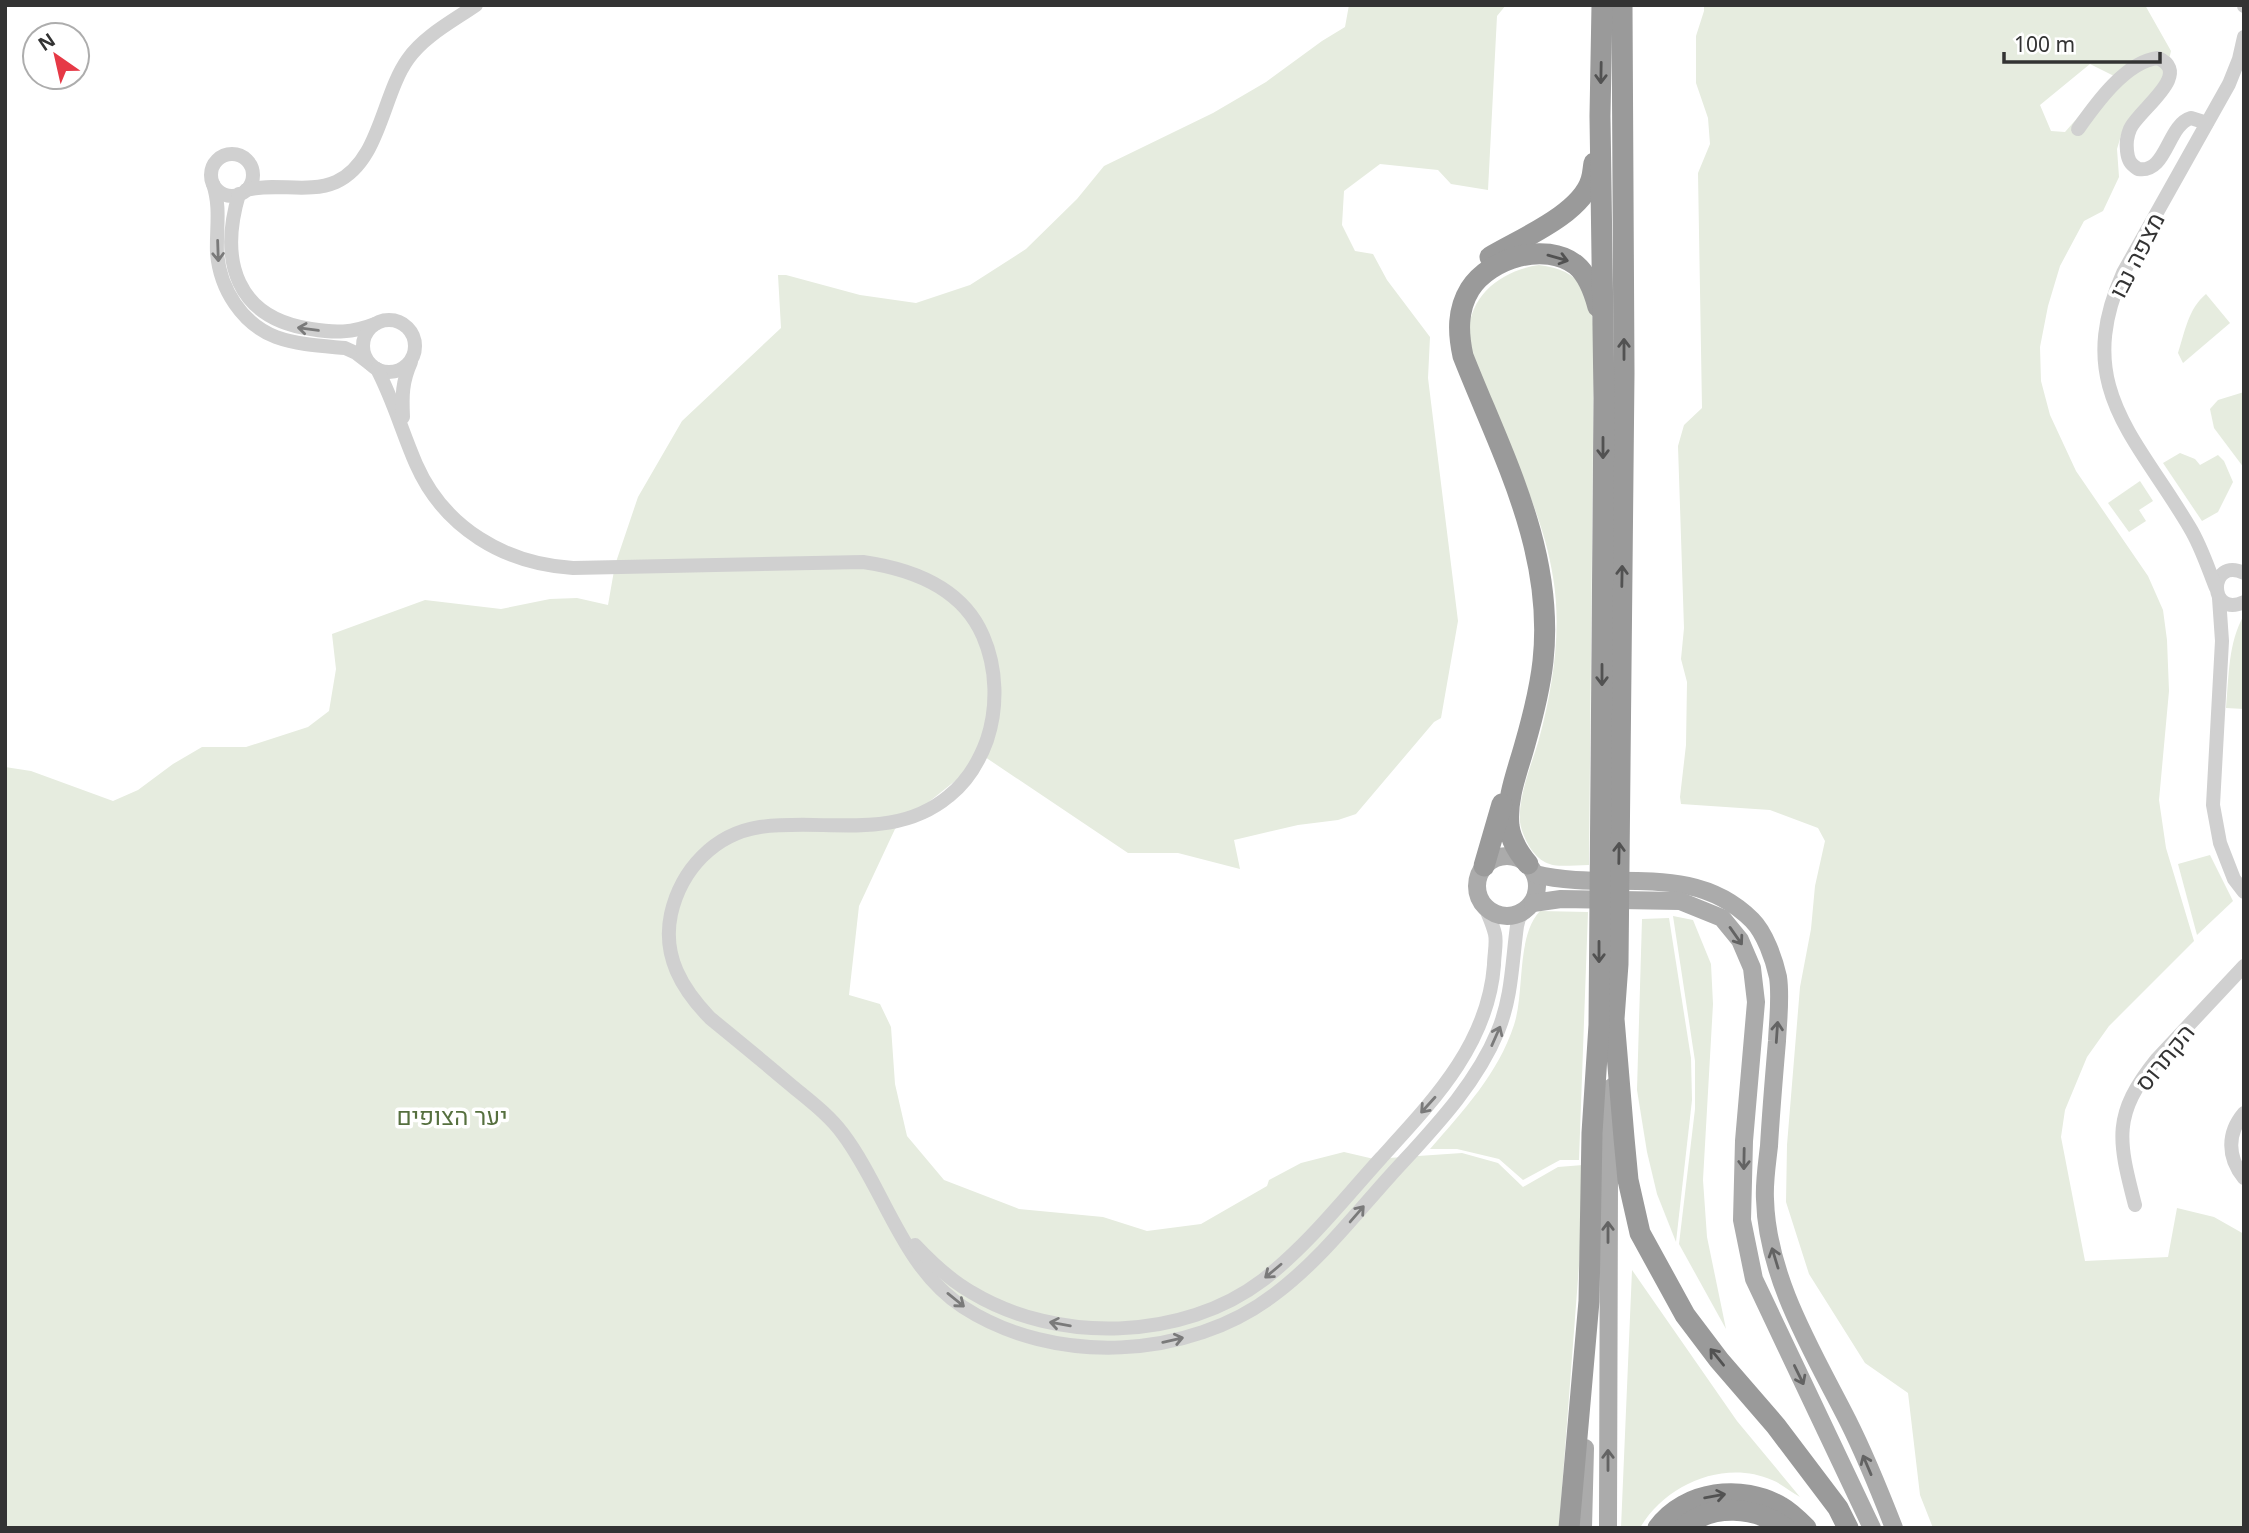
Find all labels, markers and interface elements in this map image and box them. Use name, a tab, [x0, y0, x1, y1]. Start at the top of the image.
north arrow	[21, 21, 91, 91]
scale bar	[2004, 21, 2160, 65]
text: N	[33, 27, 60, 57]
text: 100 m	[2014, 30, 2075, 58]
one-way arrow	[1594, 62, 1608, 85]
street label: מצפה נבו	[2100, 206, 2172, 304]
one-way arrow	[211, 240, 224, 263]
one-way arrow	[1546, 252, 1568, 265]
one-way arrow	[297, 322, 320, 335]
one-way arrow	[1617, 337, 1631, 360]
one-way arrow	[1597, 436, 1610, 459]
one-way arrow	[1615, 565, 1629, 588]
one-way arrow	[1595, 664, 1609, 687]
one-way arrow	[1612, 841, 1626, 864]
one-way arrow	[1729, 926, 1743, 945]
one-way arrow	[1592, 940, 1606, 963]
street label: הקתרוס	[2127, 1016, 2201, 1098]
one-way arrow	[1771, 1021, 1784, 1044]
one-way arrow	[1490, 1025, 1503, 1047]
one-way arrow	[1420, 1096, 1437, 1113]
park label: יער הצופים	[397, 1099, 507, 1132]
one-way arrow	[1737, 1147, 1750, 1170]
one-way arrow	[1349, 1206, 1365, 1224]
one-way arrow	[1601, 1221, 1615, 1244]
one-way arrow	[1768, 1247, 1781, 1269]
one-way arrow	[1265, 1263, 1283, 1279]
one-way arrow	[946, 1293, 964, 1308]
one-way arrow	[1049, 1317, 1072, 1330]
one-way arrow	[1161, 1333, 1184, 1347]
one-way arrow	[1710, 1349, 1725, 1367]
one-way arrow	[1793, 1364, 1807, 1385]
one-way arrow	[1601, 1448, 1615, 1471]
one-way arrow	[1860, 1455, 1873, 1476]
one-way arrow	[1703, 1489, 1726, 1502]

